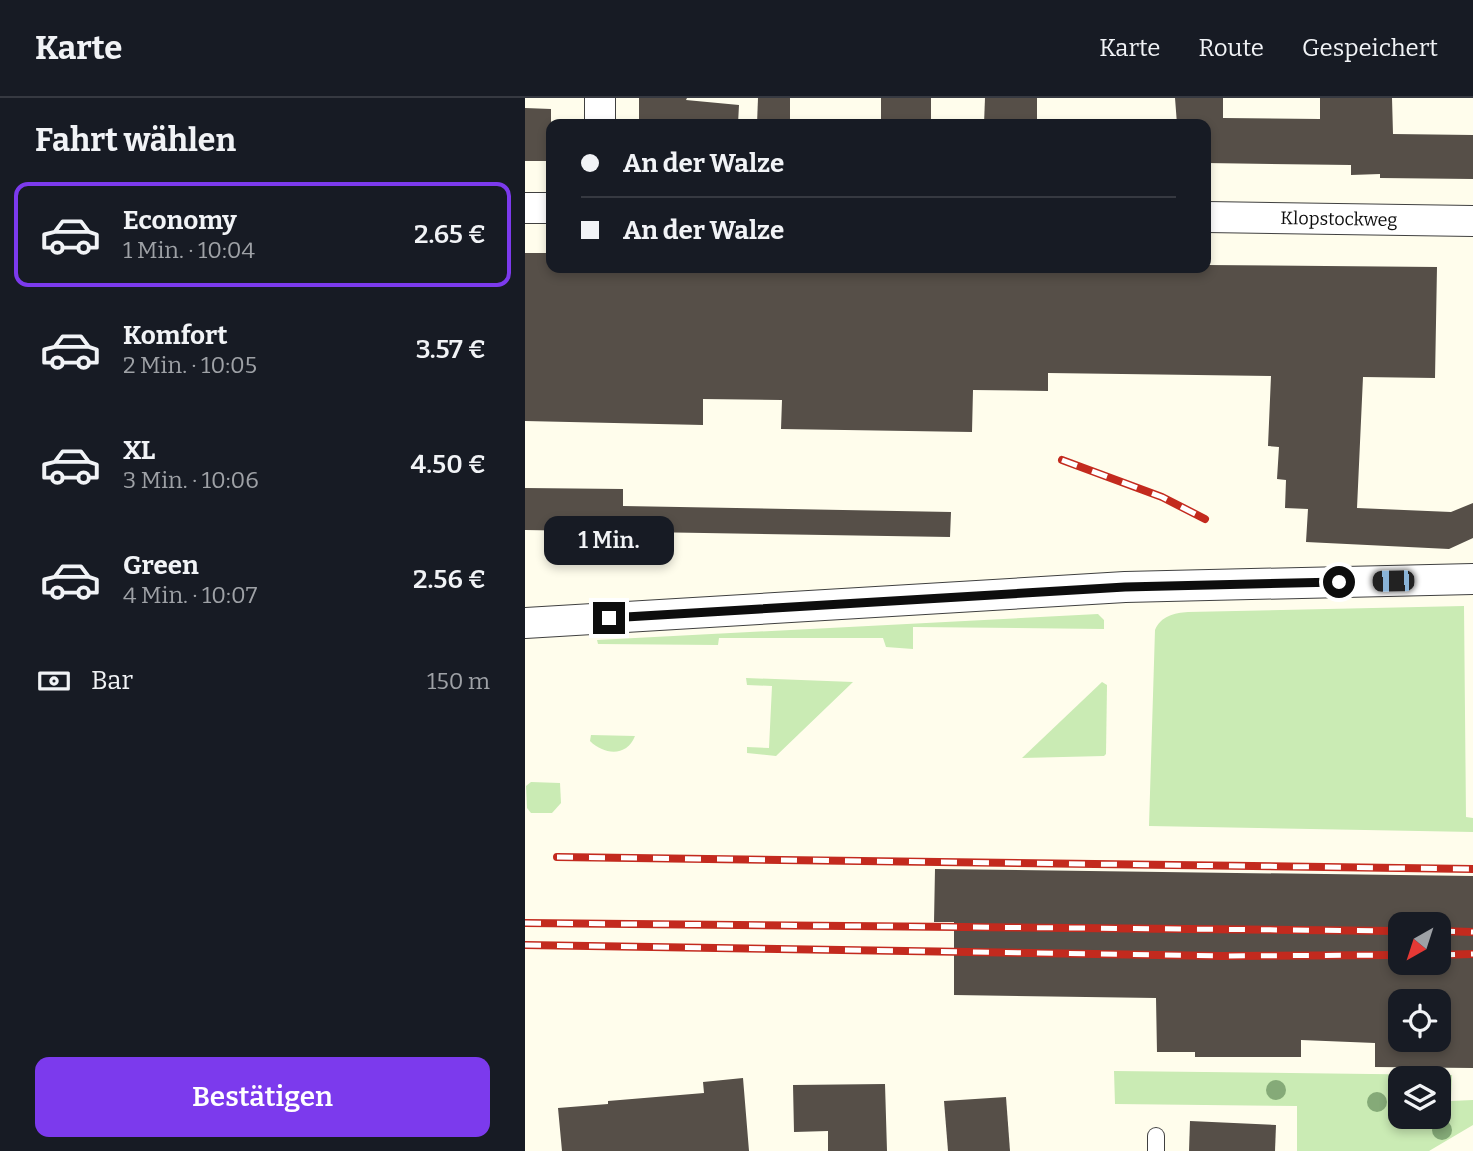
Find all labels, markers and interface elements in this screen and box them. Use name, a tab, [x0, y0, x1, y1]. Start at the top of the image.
text: Karte	[35, 28, 122, 68]
text: Karte	[1099, 34, 1161, 62]
text: Route	[1199, 34, 1264, 62]
text: Gespeichert	[1302, 34, 1438, 62]
text: Fahrt wählen	[35, 121, 236, 159]
text: An der Walze	[623, 148, 784, 179]
icon: car	[39, 203, 102, 266]
text: Economy	[123, 205, 237, 236]
street label: Klopstockweg	[1280, 207, 1398, 231]
text: An der Walze	[623, 215, 784, 246]
text: 2.65 €	[414, 219, 486, 250]
text: 1 Min. · 10:04	[123, 236, 255, 264]
icon: car	[39, 318, 102, 381]
text: Komfort	[123, 320, 228, 351]
text: 3.57 €	[416, 334, 486, 365]
text: 2 Min. · 10:05	[123, 351, 257, 379]
icon: car	[39, 433, 102, 496]
text: XL	[123, 435, 155, 466]
text: 4.50 €	[411, 449, 486, 480]
text: 3 Min. · 10:06	[123, 466, 259, 494]
callout: 1 Min.	[544, 517, 674, 566]
text: 1 Min.	[578, 526, 640, 554]
icon: car	[39, 548, 102, 611]
text: Green	[123, 550, 199, 581]
text: 2.56 €	[413, 564, 486, 595]
route start	[1323, 566, 1355, 598]
car	[1372, 570, 1415, 592]
text: 4 Min. · 10:07	[123, 581, 257, 609]
route end	[593, 602, 625, 634]
icon: cash	[35, 662, 73, 700]
text: Bar	[91, 665, 133, 696]
text: 150 m	[427, 667, 490, 695]
north arrow	[1388, 912, 1451, 975]
map controls	[1388, 912, 1451, 1129]
button: locate	[1388, 989, 1451, 1052]
button: Bestätigen	[35, 1057, 490, 1137]
button: layers	[1388, 1066, 1451, 1129]

